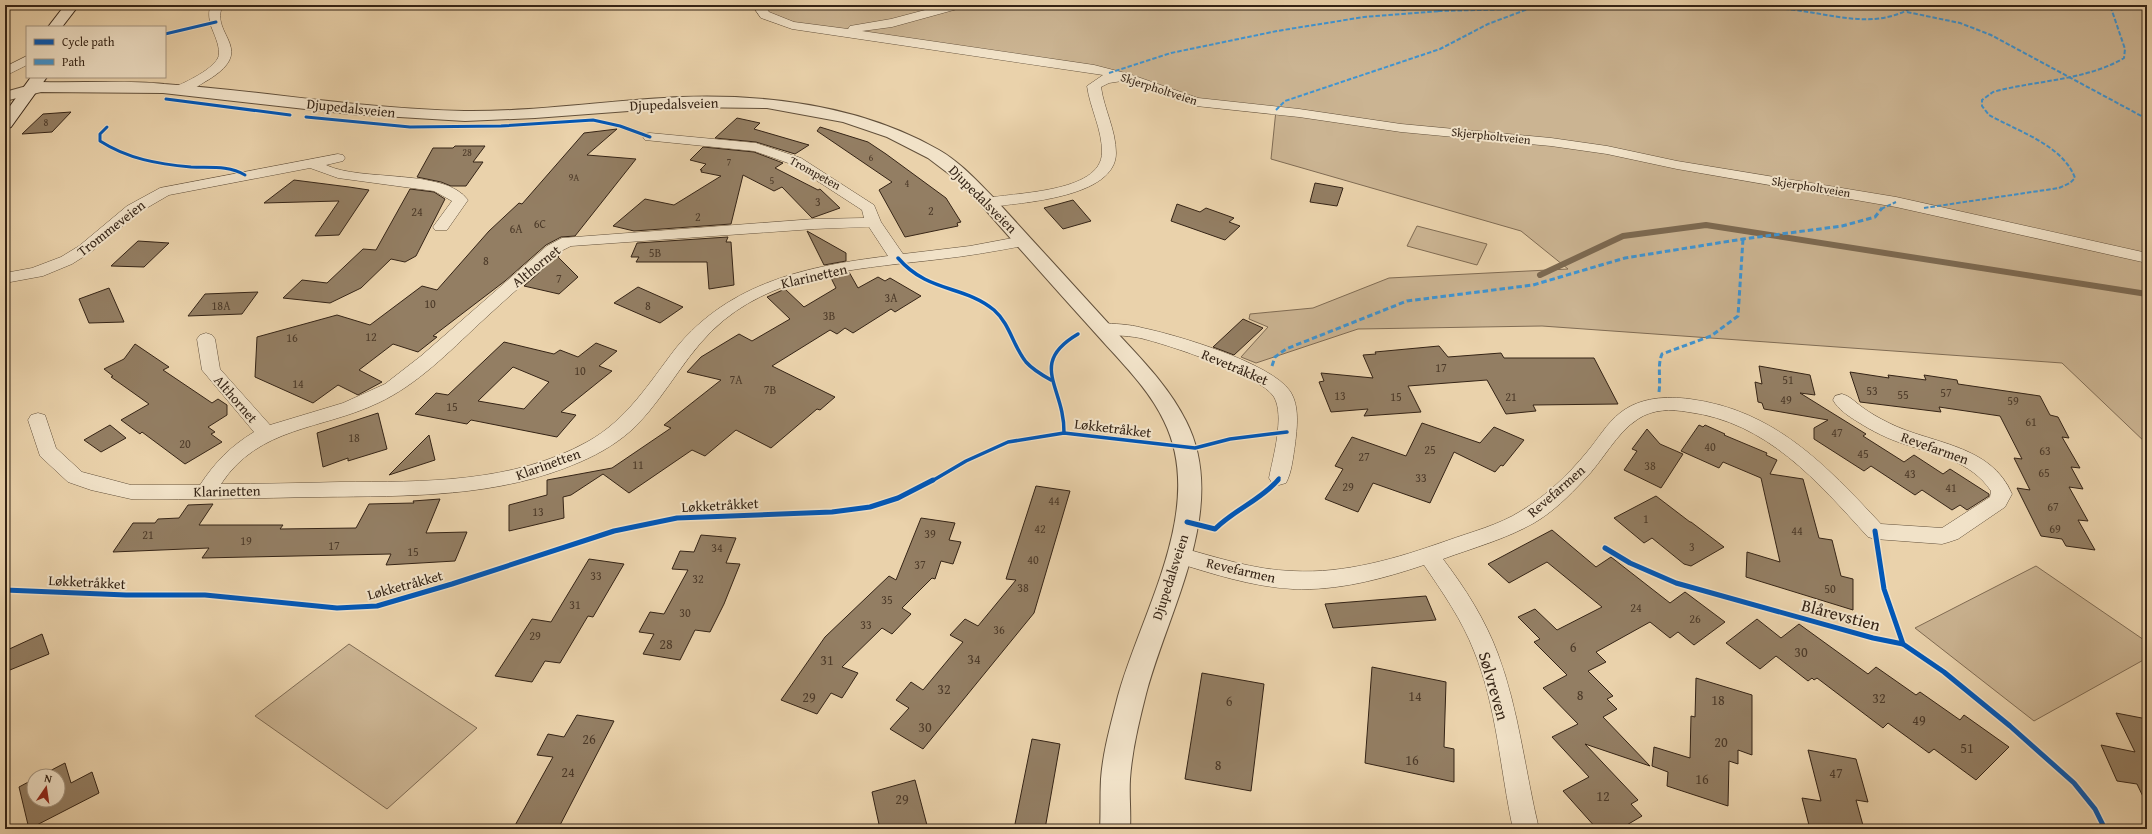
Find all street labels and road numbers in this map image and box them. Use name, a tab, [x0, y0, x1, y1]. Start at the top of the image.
street label: Skjerpholtveien	[1119, 68, 1200, 109]
street label: Djupedalsveien	[629, 92, 719, 116]
street label: Djupedalsveien	[306, 93, 396, 123]
street label: Skjerpholtveien	[1450, 123, 1532, 148]
street label: Trompeten	[787, 152, 844, 194]
street label: Djupedalsveien	[944, 160, 1022, 238]
street label: Skjerpholtveien	[1770, 172, 1852, 201]
street label: Trommeveien	[73, 195, 149, 261]
street label: Althornet	[507, 240, 565, 292]
street label: Klarinetten	[779, 259, 849, 293]
street label: Revetråkket	[1199, 344, 1271, 390]
street label: Althornet	[210, 371, 262, 427]
street label: Løkketråkket	[1073, 413, 1153, 443]
street label: Revefarmen	[1898, 427, 1972, 470]
street label: Klarinetten	[513, 443, 583, 485]
street label: Revefarmen	[1523, 460, 1589, 522]
street label: Klarinetten	[193, 480, 261, 502]
street label: Løkketråkket	[681, 493, 759, 517]
street label: Djupedalsveien	[1147, 531, 1193, 622]
street label: Revefarmen	[1204, 552, 1278, 588]
street label: Løkketråkket	[365, 565, 445, 605]
street label: Løkketråkket	[48, 570, 126, 594]
street label: Blårevstien	[1799, 592, 1884, 637]
street label: Sølvreven	[1473, 649, 1516, 724]

